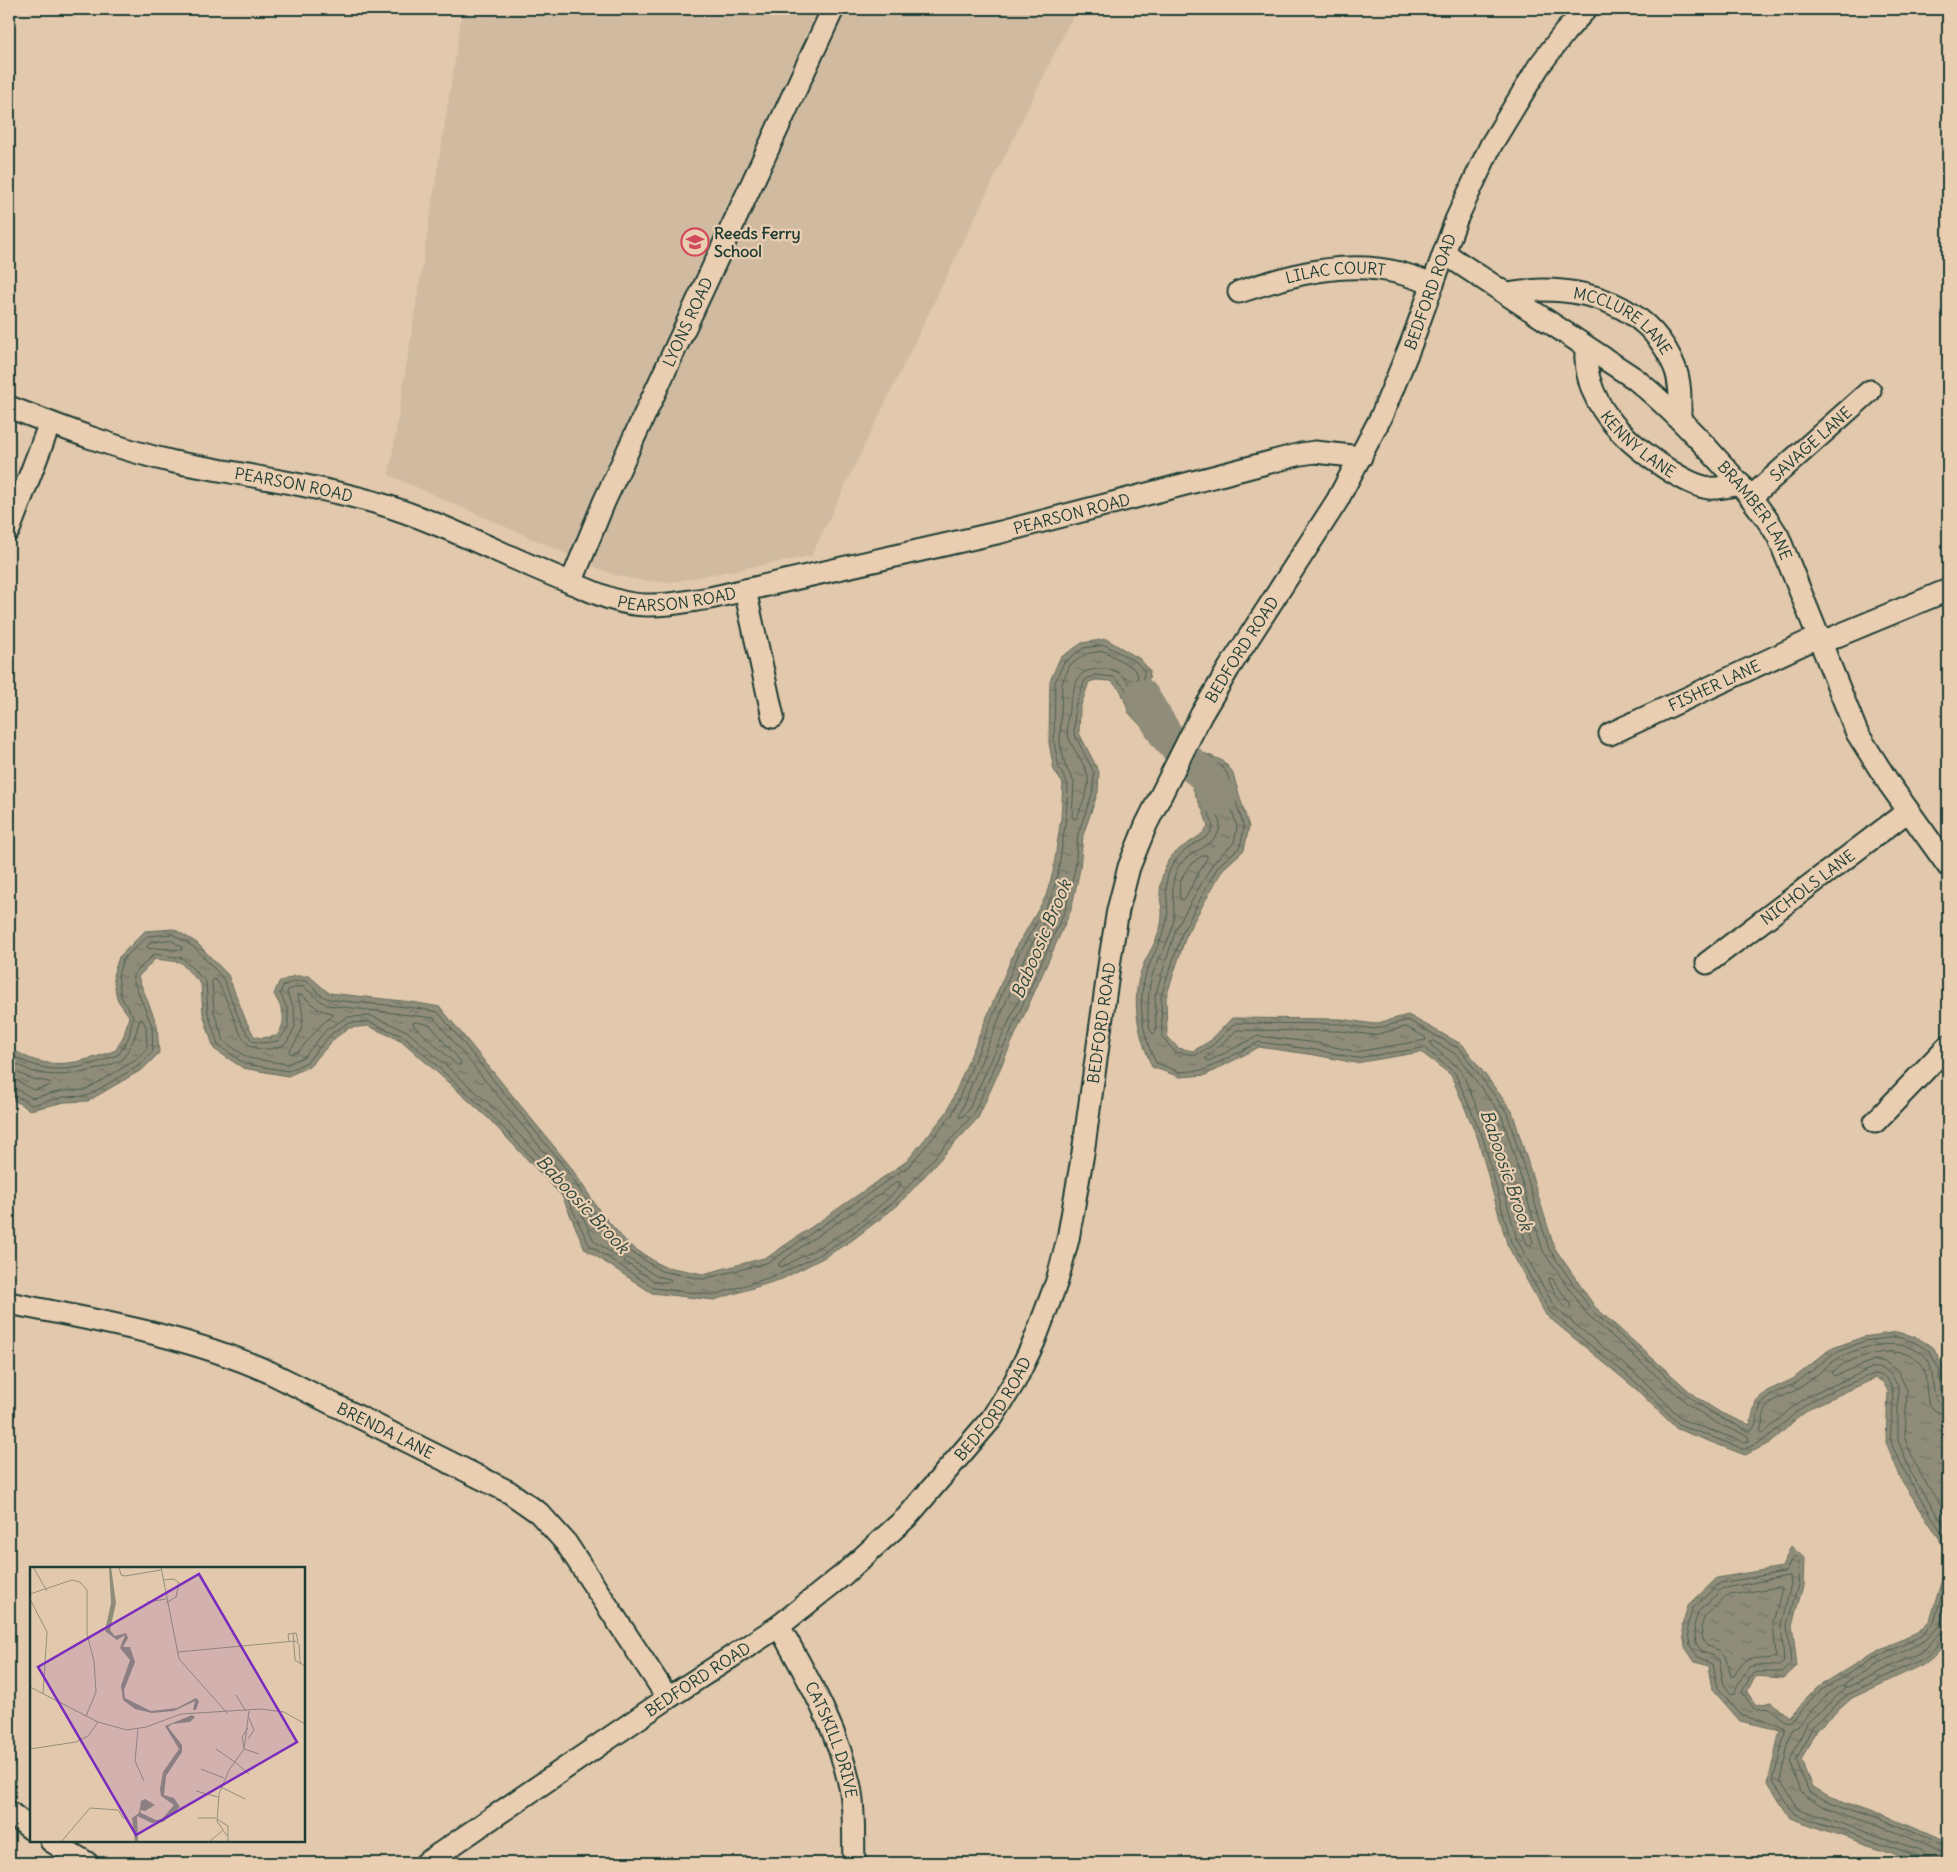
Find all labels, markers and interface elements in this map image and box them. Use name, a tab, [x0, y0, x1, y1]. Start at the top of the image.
place label: Reeds Ferry School	[714, 223, 801, 261]
school or university icon: Reeds Ferry School	[680, 227, 710, 257]
street label: BEDFORD ROAD	[1400, 231, 1460, 353]
street label: LILAC COURT	[1283, 258, 1387, 288]
street label: LYONS ROAD	[658, 274, 717, 370]
street label: MCCLURE LANE	[1572, 282, 1676, 358]
street label: SAVAGE LANE	[1766, 402, 1856, 485]
street label: KENNY LANE	[1597, 406, 1680, 482]
street label: BRAMBER LANE	[1714, 457, 1796, 563]
street label: PEARSON ROAD	[233, 463, 355, 506]
street label: PEARSON ROAD	[1011, 489, 1132, 538]
street label: PEARSON ROAD	[615, 582, 738, 615]
street label: BEDFORD ROAD	[1201, 593, 1283, 706]
street label: FISHER LANE	[1665, 655, 1763, 715]
street label: NICHOLS LANE	[1756, 845, 1859, 929]
water label: Baboosic Brook	[1006, 875, 1077, 1002]
street label: BEDFORD ROAD	[1083, 961, 1119, 1085]
water label: Baboosic Brook	[1476, 1107, 1539, 1235]
water label: Baboosic Brook	[532, 1150, 636, 1259]
street label: BEDFORD ROAD	[950, 1354, 1035, 1465]
street label: BRENDA LANE	[334, 1398, 438, 1463]
inset map	[30, 1567, 305, 1842]
street label: BEDFORD ROAD	[641, 1637, 754, 1721]
street label: CATSKILL DRIVE	[801, 1678, 862, 1799]

